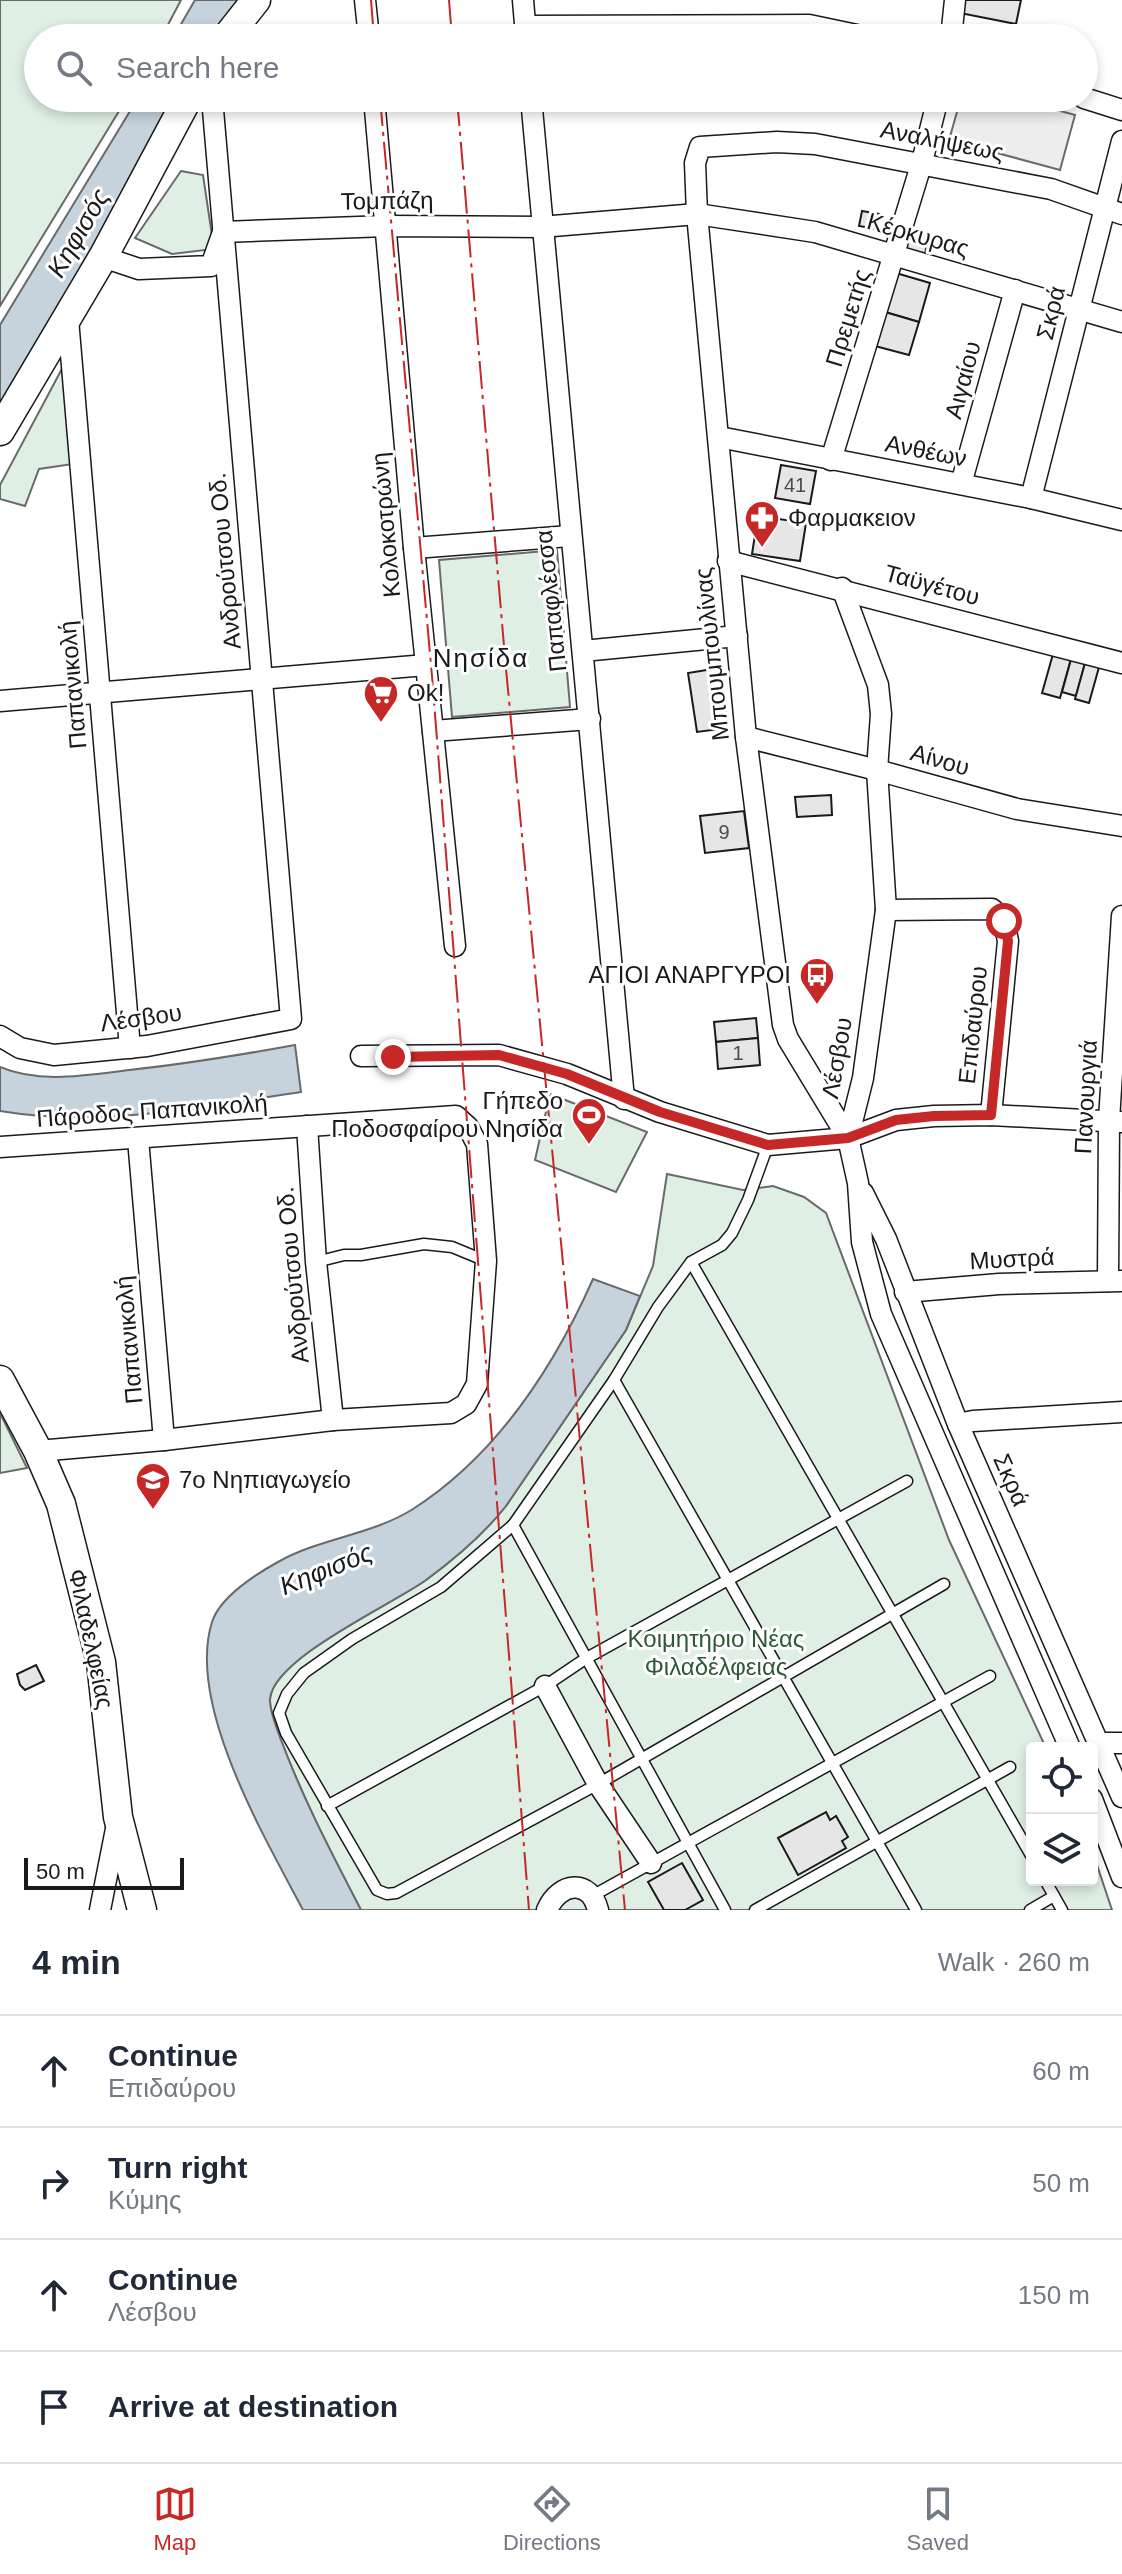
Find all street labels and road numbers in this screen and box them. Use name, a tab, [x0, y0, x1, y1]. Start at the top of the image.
street label: Αναλήψεως	[878, 115, 1006, 166]
street label: Τομπάζη	[340, 186, 434, 215]
street label: Κέρκυρας	[864, 207, 972, 262]
street label: Πρεμετής	[820, 266, 875, 370]
street label: Σκρά	[1031, 283, 1070, 343]
street label: Αιγαίου	[939, 338, 986, 422]
street label: Ανθέων	[883, 429, 969, 472]
street label: Κολοκοτρώνη	[366, 451, 405, 599]
street label: Ανδρούτσου Οδ.	[203, 472, 246, 650]
street label: Παπαφλέσσα	[530, 529, 571, 673]
street label: Ταϋγέτου	[882, 559, 983, 610]
street label: Μπουμπουλίνας	[689, 566, 734, 742]
street label: Παπανικολή	[53, 620, 92, 750]
street label: Αίνου	[908, 738, 973, 781]
street label: Επιδαύρου	[953, 965, 992, 1085]
street label: Λέσβου	[99, 998, 183, 1037]
street label: Λέσβου	[816, 1015, 857, 1101]
street label: Πανουργιά	[1069, 1039, 1102, 1155]
street label: Πάροδος Παπανικολή	[35, 1089, 268, 1132]
street label: Ανδρούτσου Οδ.	[271, 1186, 314, 1364]
street label: Μυστρά	[969, 1243, 1055, 1274]
street label: Παπανικολή	[109, 1275, 148, 1405]
street label: Σκρά	[988, 1449, 1035, 1510]
street label: Φιλαδελφείας	[63, 1566, 120, 1711]

